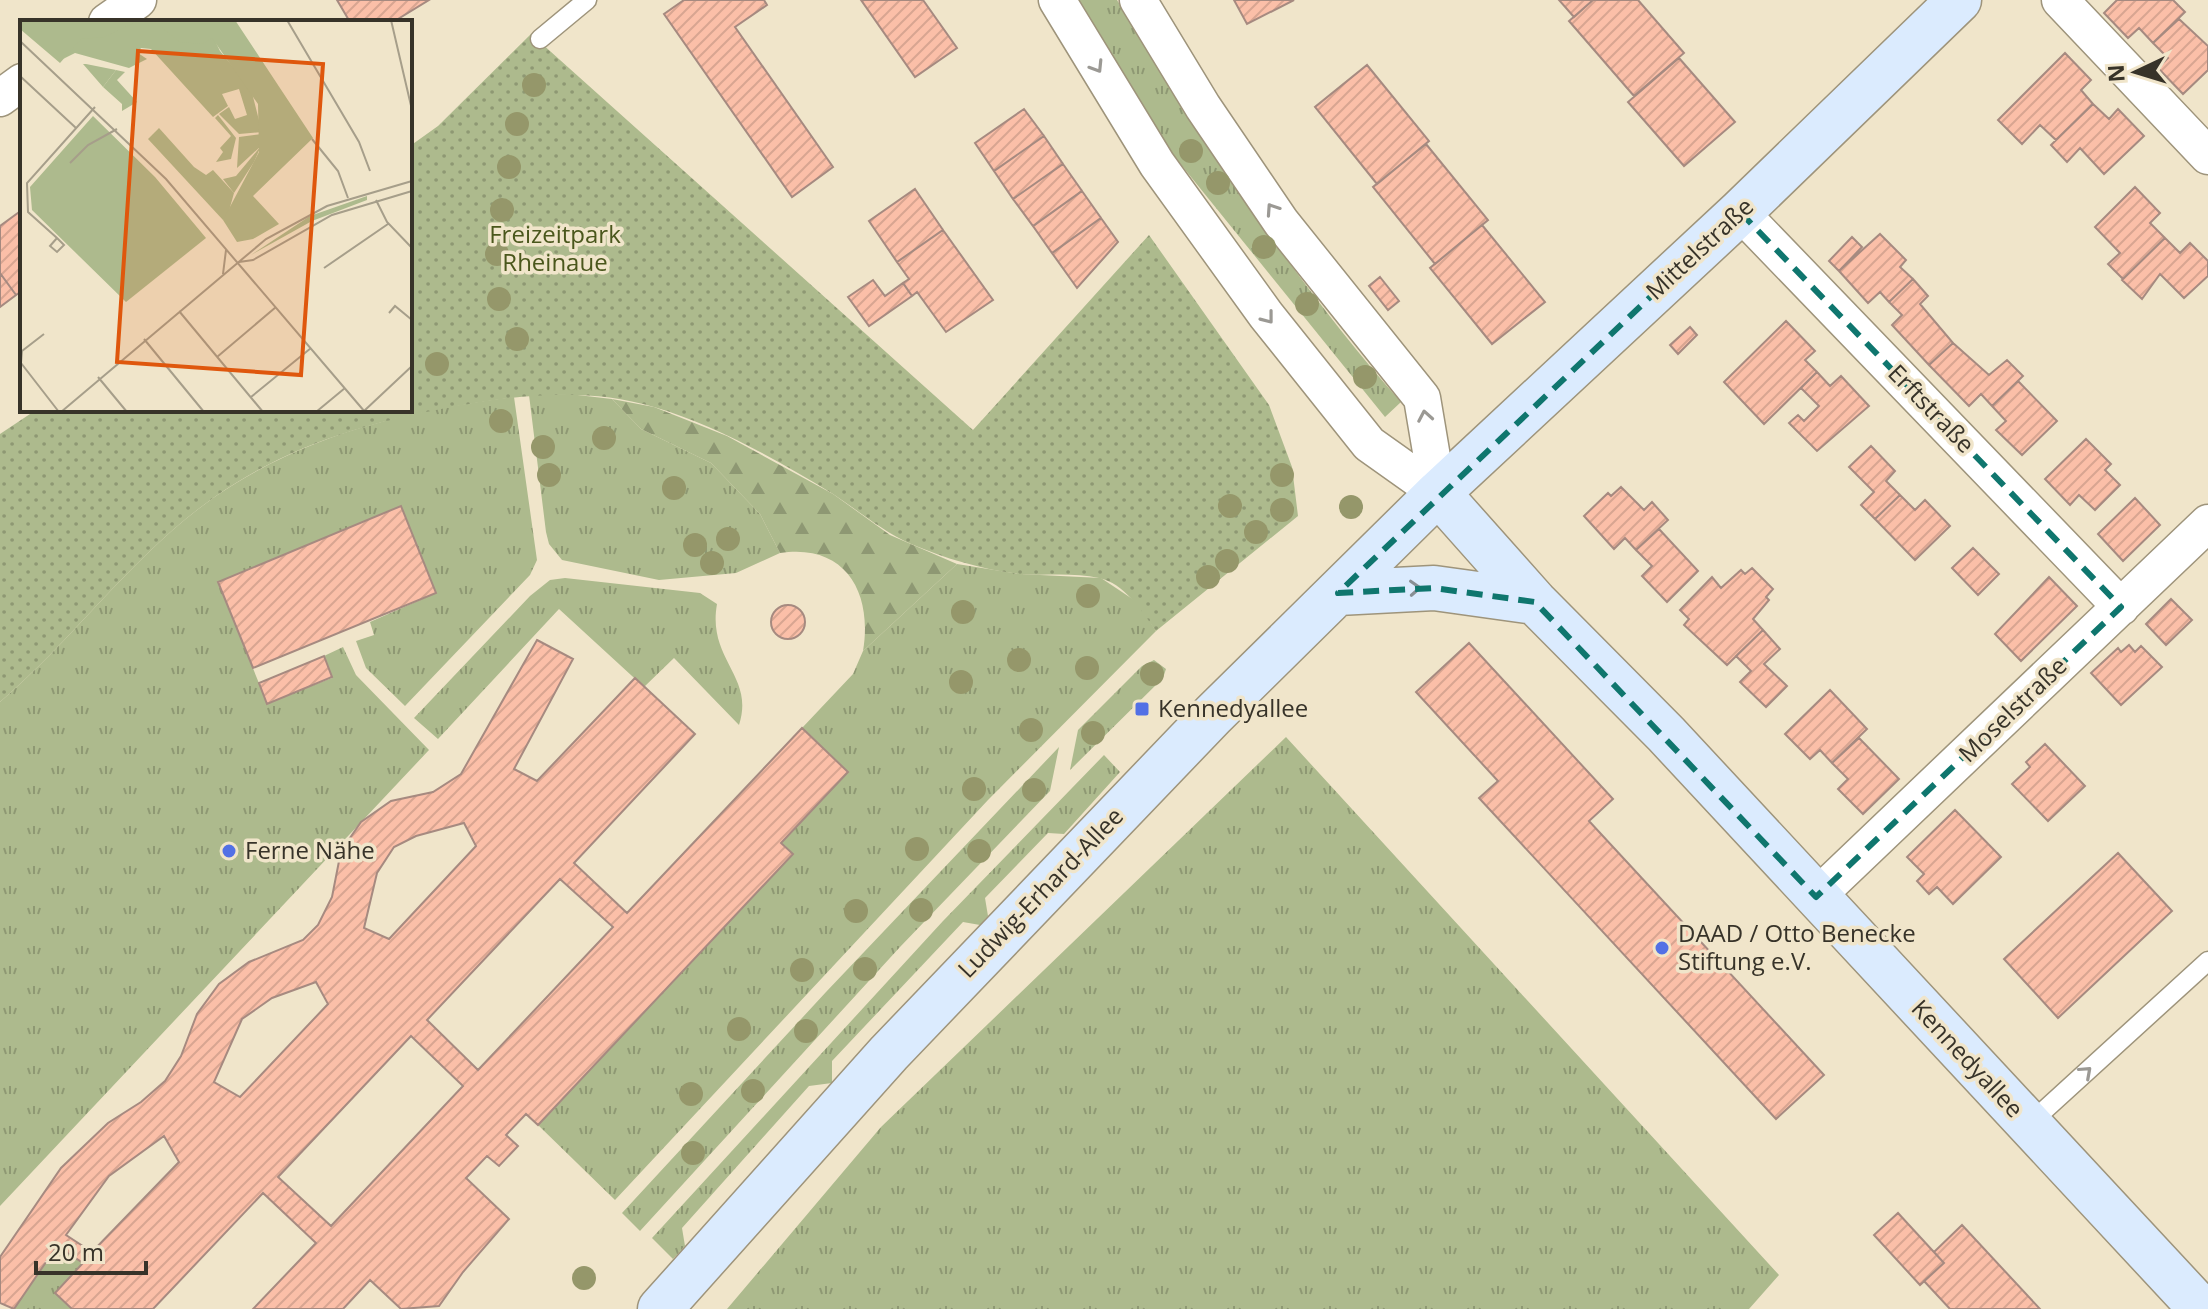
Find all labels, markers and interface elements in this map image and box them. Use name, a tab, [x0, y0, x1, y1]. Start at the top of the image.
inset map	[20, 20, 412, 412]
north arrow	[2096, 32, 2176, 112]
one-way arrow	[1087, 59, 1102, 73]
text: N	[2099, 63, 2131, 83]
street label: Mittelstraße	[1638, 190, 1760, 306]
one-way arrow	[1267, 203, 1282, 217]
park label: Freizeitpark Rheinaue	[489, 217, 621, 278]
one-way arrow	[1259, 309, 1273, 324]
street label: Erftstraße	[1882, 356, 1983, 459]
one-way arrow	[1417, 409, 1434, 423]
one-way arrow	[1409, 580, 1422, 597]
street label: Moselstraße	[1951, 649, 2073, 769]
place label: Kennedyallee	[1158, 691, 1308, 724]
marker: Kennedyallee	[1133, 700, 1151, 718]
street label: Ludwig-Erhard-Allee	[950, 800, 1130, 984]
place label: Ferne Nähe	[245, 833, 375, 866]
marker: Ferne Nähe	[220, 842, 238, 860]
place label: DAAD / Otto Benecke Stiftung e.V.	[1678, 916, 1916, 977]
marker: DAAD / Otto Benecke Stiftung e.V.	[1653, 939, 1671, 957]
street label: Kennedyallee	[1905, 992, 2031, 1124]
one-way arrow	[2077, 1068, 2092, 1082]
scale bar	[36, 1225, 146, 1275]
text: 20 m	[48, 1235, 104, 1268]

